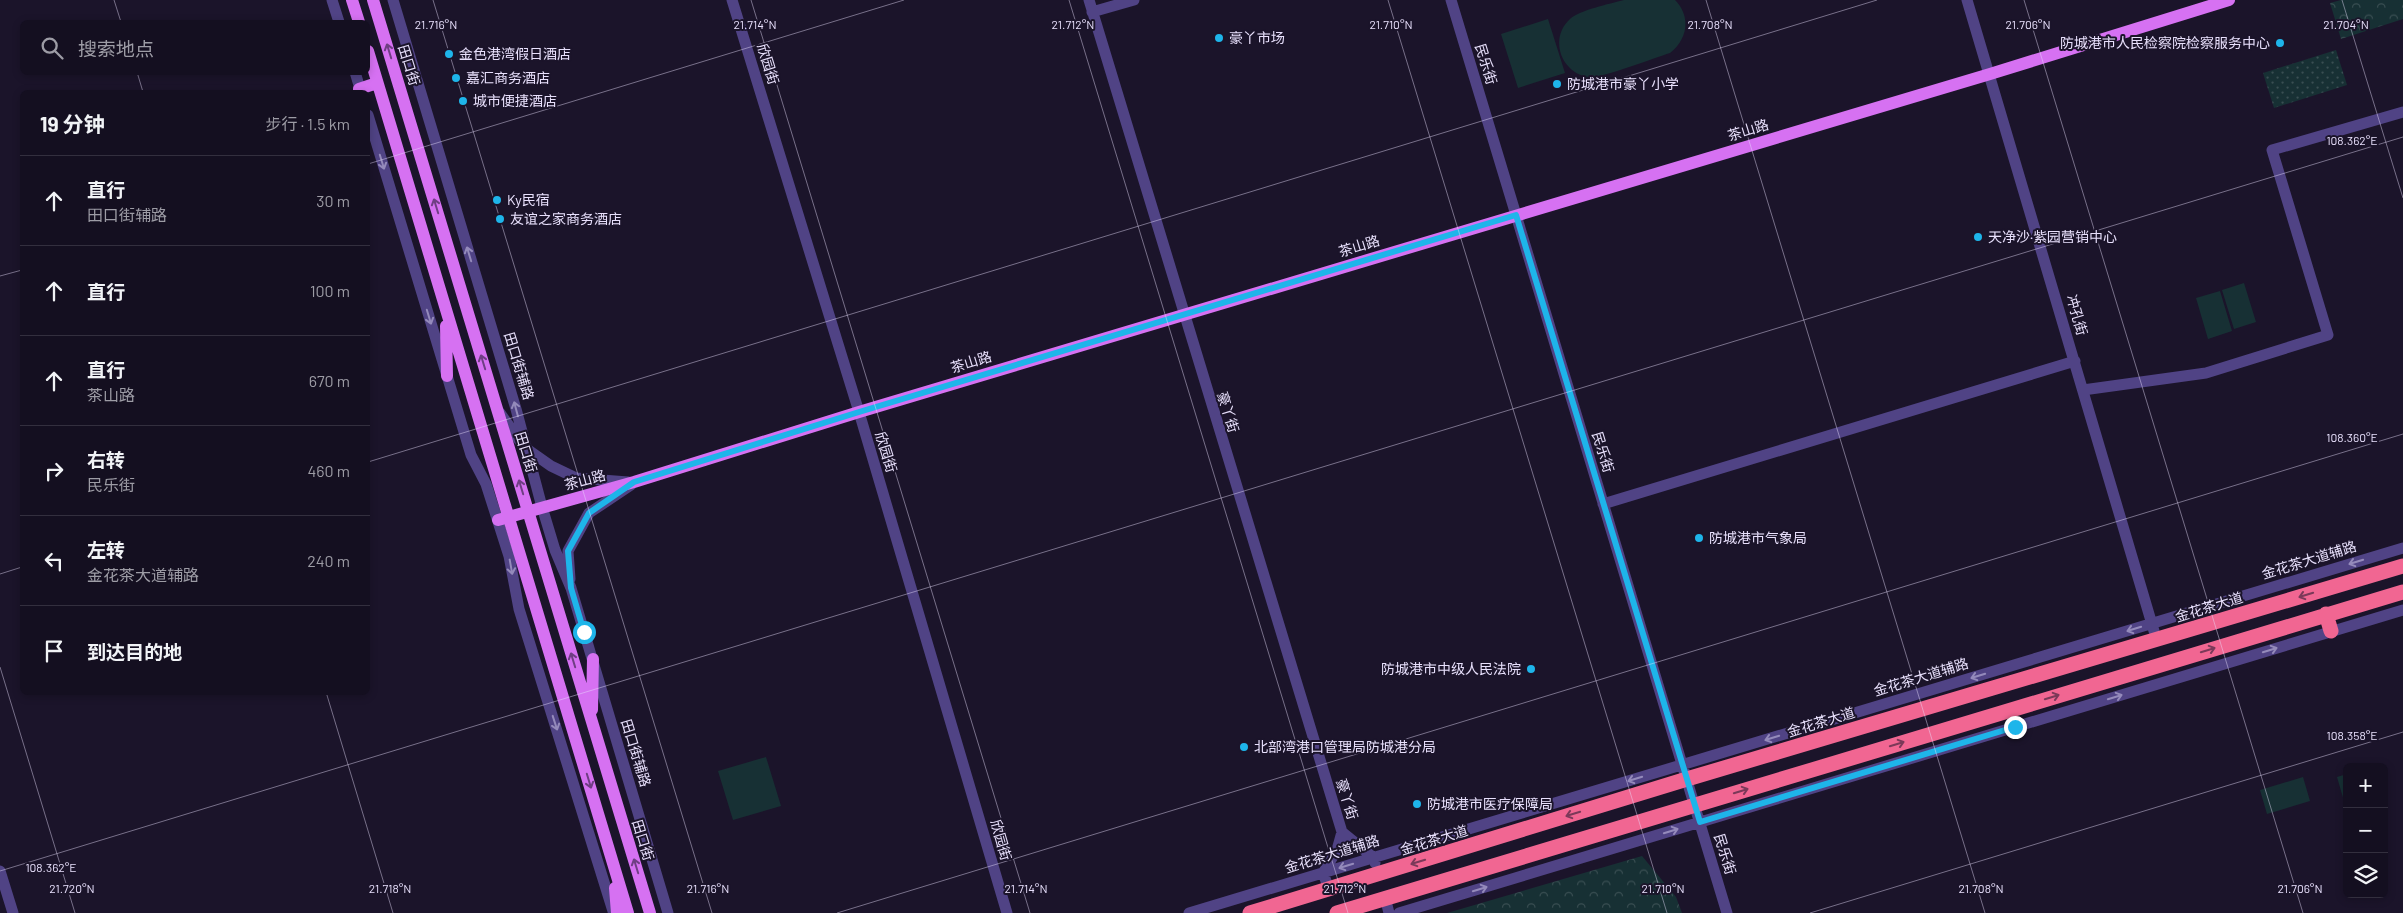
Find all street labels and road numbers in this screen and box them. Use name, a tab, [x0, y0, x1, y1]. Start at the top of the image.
street label: 欣园街	[754, 41, 783, 86]
street label: 民乐街	[1472, 41, 1501, 86]
street label: 田口街	[395, 42, 424, 87]
street label: 茶山路	[1725, 115, 1770, 144]
street label: 茶山路	[1336, 231, 1381, 260]
street label: 冲孔街	[2064, 292, 2091, 337]
street label: 田口街辅路	[501, 330, 538, 402]
street label: 茶山路	[948, 347, 993, 376]
street label: 豪丫街	[1214, 389, 1243, 434]
street label: 田口街	[512, 429, 541, 474]
street label: 欣园街	[872, 429, 901, 474]
street label: 民乐街	[1589, 429, 1618, 474]
street label: 茶山路	[562, 466, 607, 493]
street label: 金花茶大道辅路	[2260, 537, 2358, 582]
street label: 金花茶大道	[2173, 588, 2245, 625]
street label: 金花茶大道辅路	[1872, 654, 1970, 699]
street label: 金花茶大道	[1785, 703, 1857, 740]
street label: 田口街辅路	[618, 717, 655, 789]
street label: 豪丫街	[1333, 776, 1362, 821]
street label: 田口街	[629, 817, 658, 862]
street label: 欣园街	[988, 817, 1015, 862]
street label: 金花茶大道	[1398, 821, 1470, 858]
street label: 金花茶大道辅路	[1283, 831, 1381, 876]
street label: 民乐街	[1711, 831, 1740, 876]

